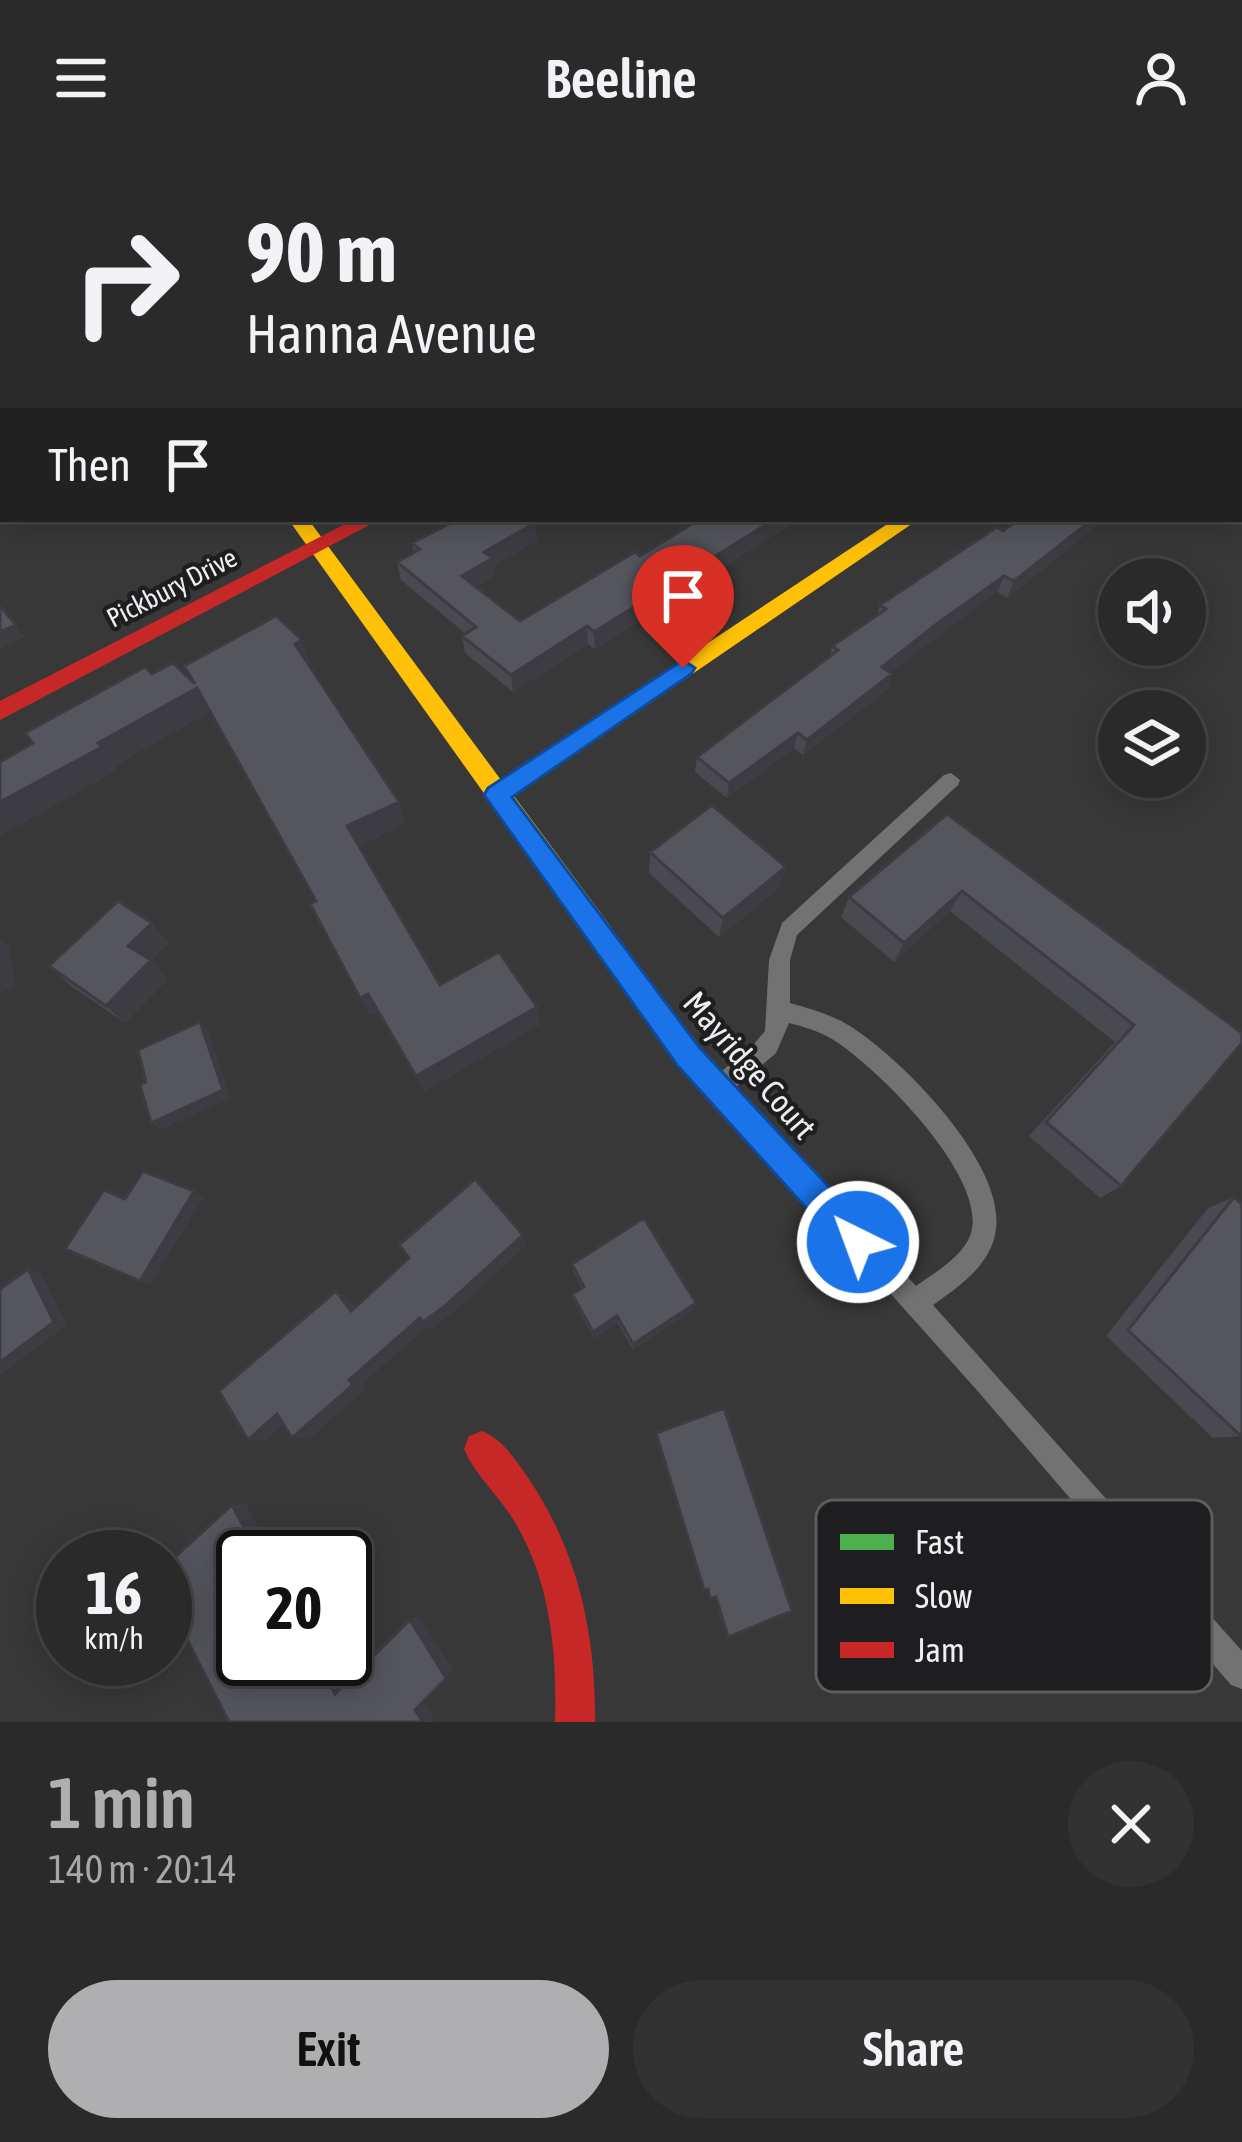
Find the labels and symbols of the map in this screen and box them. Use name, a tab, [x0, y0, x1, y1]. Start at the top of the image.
street label: Pickbury Drive	[102, 542, 242, 634]
pin	[632, 545, 734, 668]
street label: Mayridge Court	[676, 984, 824, 1146]
position arrow	[795, 1179, 921, 1305]
legend	[816, 1500, 1212, 1692]
text: Fast	[915, 1523, 964, 1561]
speed limit sign: 20	[216, 1530, 372, 1686]
text: Slow	[915, 1577, 972, 1615]
text: Jam	[915, 1631, 965, 1669]

